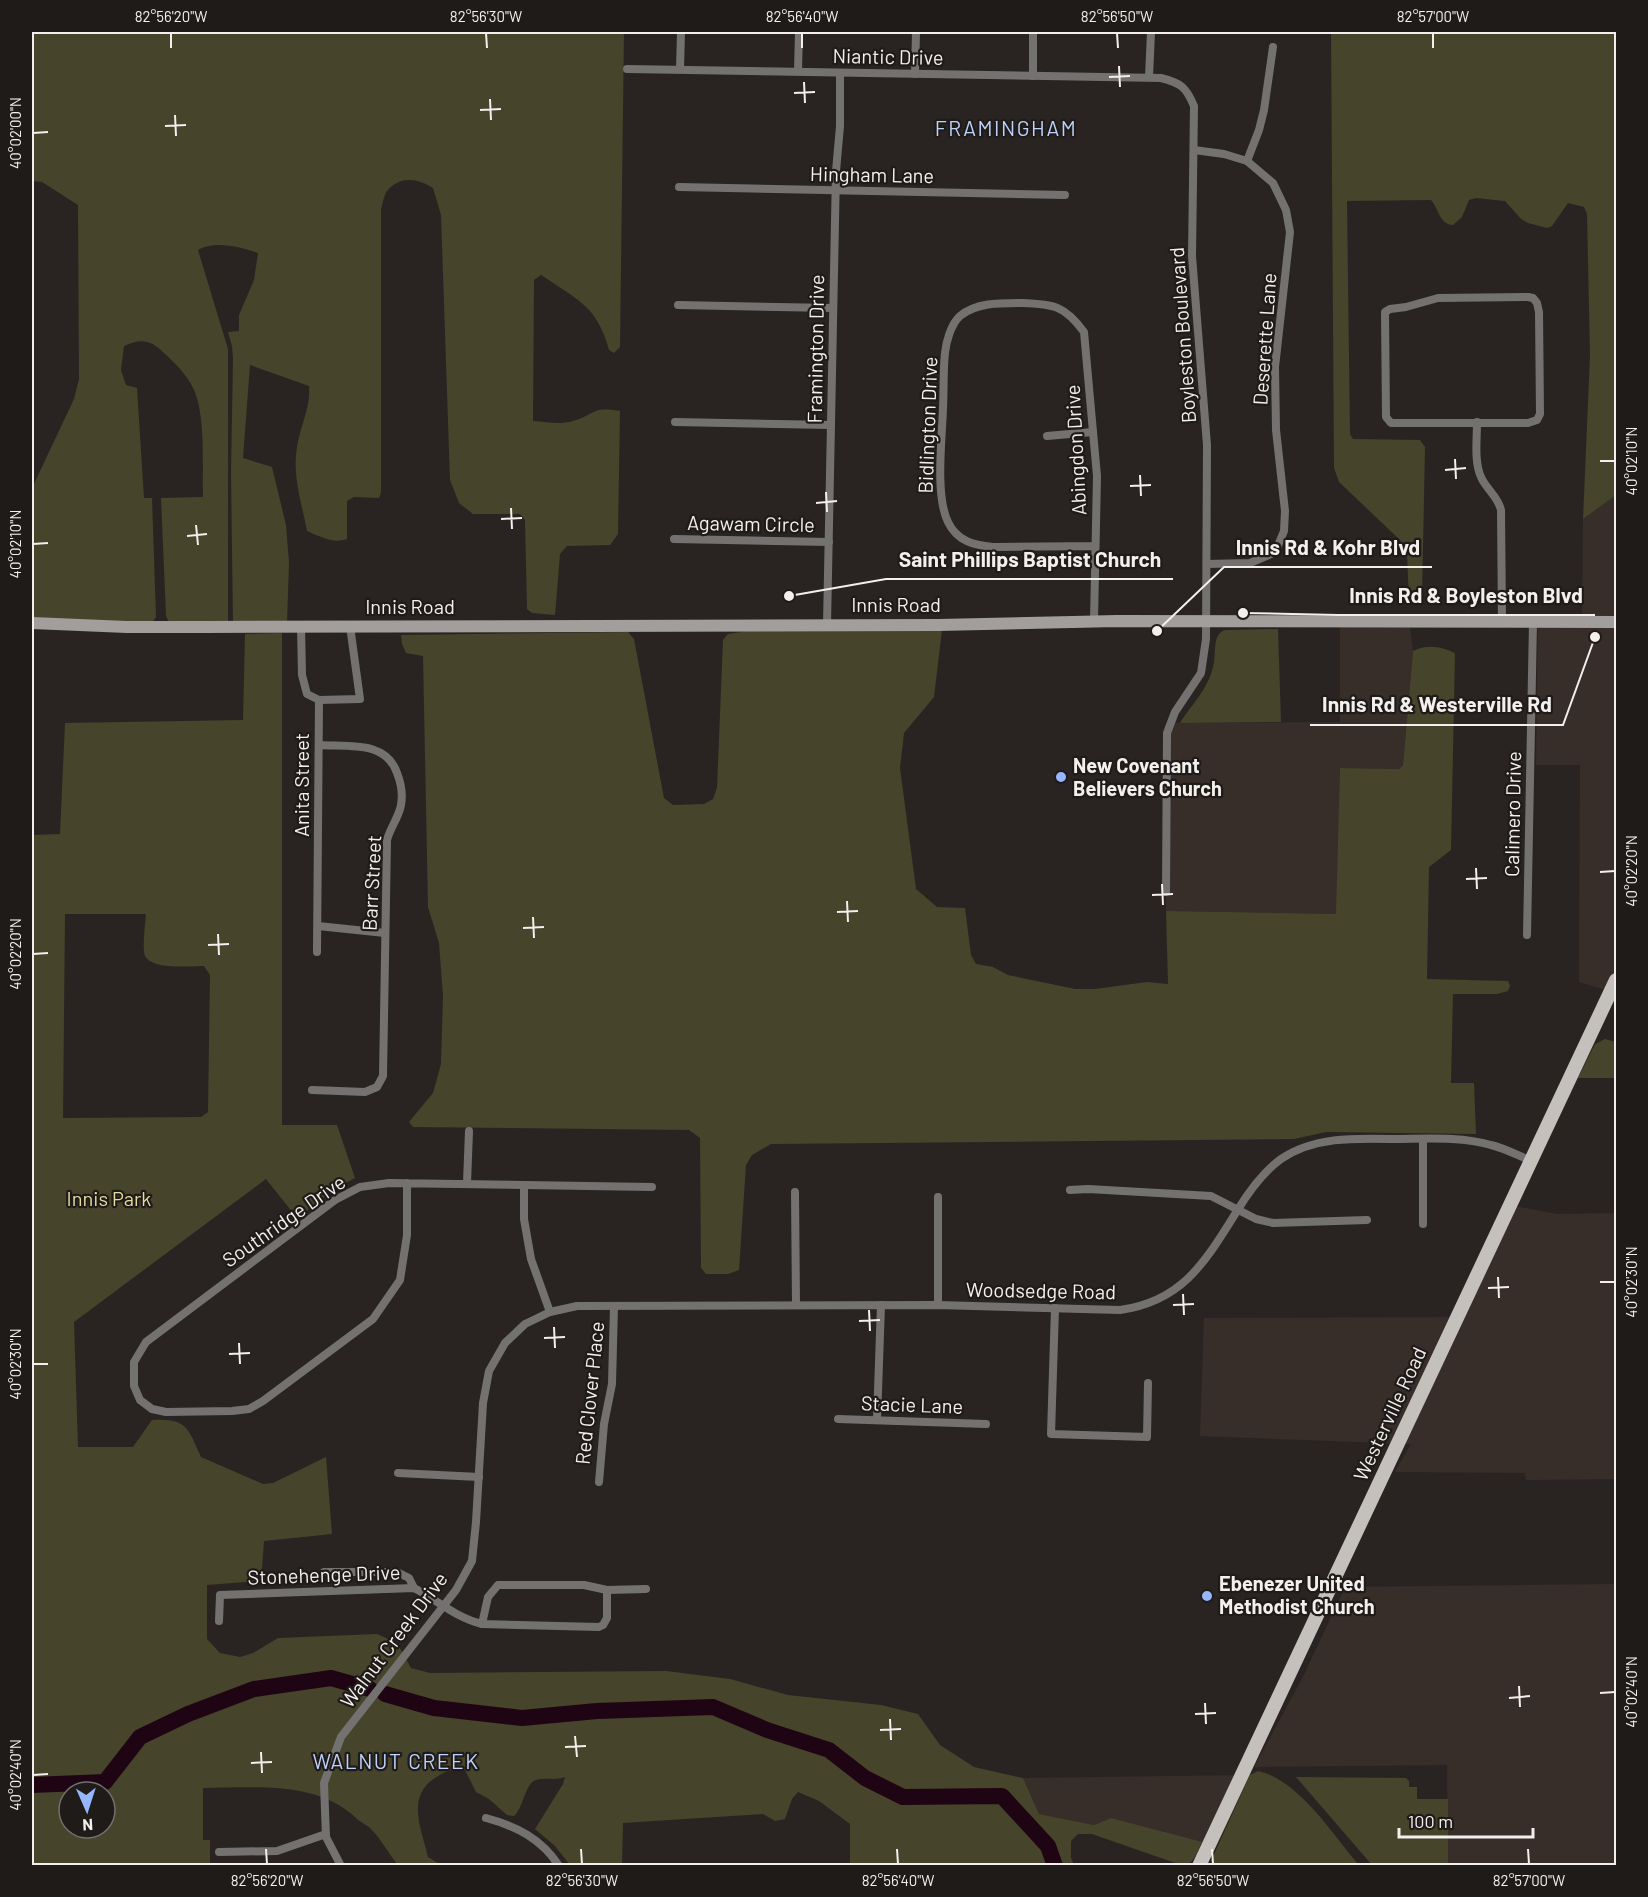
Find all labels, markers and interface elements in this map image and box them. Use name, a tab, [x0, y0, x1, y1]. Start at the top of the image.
text: 82°56'20"W	[135, 7, 207, 25]
text: 82°56'30"W	[450, 7, 522, 25]
text: 82°56'40"W	[766, 7, 838, 25]
text: 82°56'50"W	[1081, 7, 1153, 25]
text: 82°57'00"W	[1397, 7, 1469, 25]
street label: Niantic Drive	[832, 43, 944, 69]
text: 40°02'00"N	[6, 97, 24, 169]
district label: FRAMINGHAM	[935, 115, 1077, 140]
street label: Hingham Lane	[810, 161, 934, 187]
street label: Boyleston Boulevard	[1164, 246, 1200, 424]
street label: Deserette Lane	[1247, 272, 1281, 406]
street label: Framington Drive	[802, 274, 828, 424]
street label: Bidlington Drive	[913, 356, 941, 494]
street label: Abingdon Drive	[1060, 384, 1090, 516]
text: 40°02'10"N	[1622, 427, 1640, 495]
text: 40°02'10"N	[6, 510, 24, 578]
street label: Agawam Circle	[687, 510, 815, 536]
callout: Innis Rd & Kohr Blvd	[1224, 528, 1432, 567]
text: Innis Rd & Kohr Blvd	[1236, 534, 1420, 559]
callout: Saint Phillips Baptist Church	[886, 540, 1173, 579]
text: Saint Phillips Baptist Church	[899, 546, 1161, 571]
callout: Innis Rd & Boyleston Blvd	[1338, 576, 1595, 615]
text: Innis Rd & Boyleston Blvd	[1349, 582, 1583, 607]
street label: Innis Road	[851, 592, 941, 616]
street label: Innis Road	[365, 594, 455, 618]
callout: Innis Rd & Westerville Rd	[1310, 686, 1563, 725]
text: Innis Rd & Westerville Rd	[1322, 691, 1552, 716]
street label: Anita Street	[289, 733, 313, 837]
street label: Calimero Drive	[1499, 751, 1525, 877]
place label: New Covenant Believers Church	[1073, 753, 1222, 800]
marker: New Covenant Believers Church	[1054, 770, 1068, 784]
street label: Barr Street	[357, 834, 385, 931]
text: 40°02'20"N	[1622, 835, 1640, 907]
text: 40°02'20"N	[6, 918, 24, 990]
street label: Southridge Drive	[217, 1169, 350, 1271]
park label: Innis Park	[67, 1186, 151, 1210]
text: 40°02'30"N	[1622, 1246, 1640, 1318]
street label: Woodsedge Road	[966, 1277, 1116, 1303]
street label: Red Clover Place	[570, 1320, 608, 1466]
text: 40°02'30"N	[6, 1328, 24, 1400]
street label: Westerville Road	[1348, 1343, 1431, 1484]
street label: Stacie Lane	[861, 1390, 964, 1418]
street label: Stonehenge Drive	[247, 1559, 401, 1589]
street label: Walnut Creek Drive	[334, 1567, 452, 1712]
place label: Ebenezer United Methodist Church	[1219, 1571, 1375, 1618]
marker: Ebenezer United Methodist Church	[1200, 1589, 1214, 1603]
text: 40°02'40"N	[1622, 1656, 1640, 1728]
text: 40°02'40"N	[6, 1739, 24, 1811]
district label: WALNUT CREEK	[313, 1748, 479, 1773]
north arrow	[57, 1780, 117, 1840]
scale bar	[1399, 1801, 1532, 1839]
text: 100 m	[1408, 1810, 1453, 1832]
text: N	[82, 1816, 94, 1835]
text: 82°56'20"W	[231, 1871, 303, 1889]
text: 82°56'30"W	[546, 1871, 618, 1889]
text: 82°56'40"W	[862, 1871, 934, 1889]
text: 82°56'50"W	[1177, 1871, 1249, 1889]
text: 82°57'00"W	[1493, 1871, 1565, 1889]

